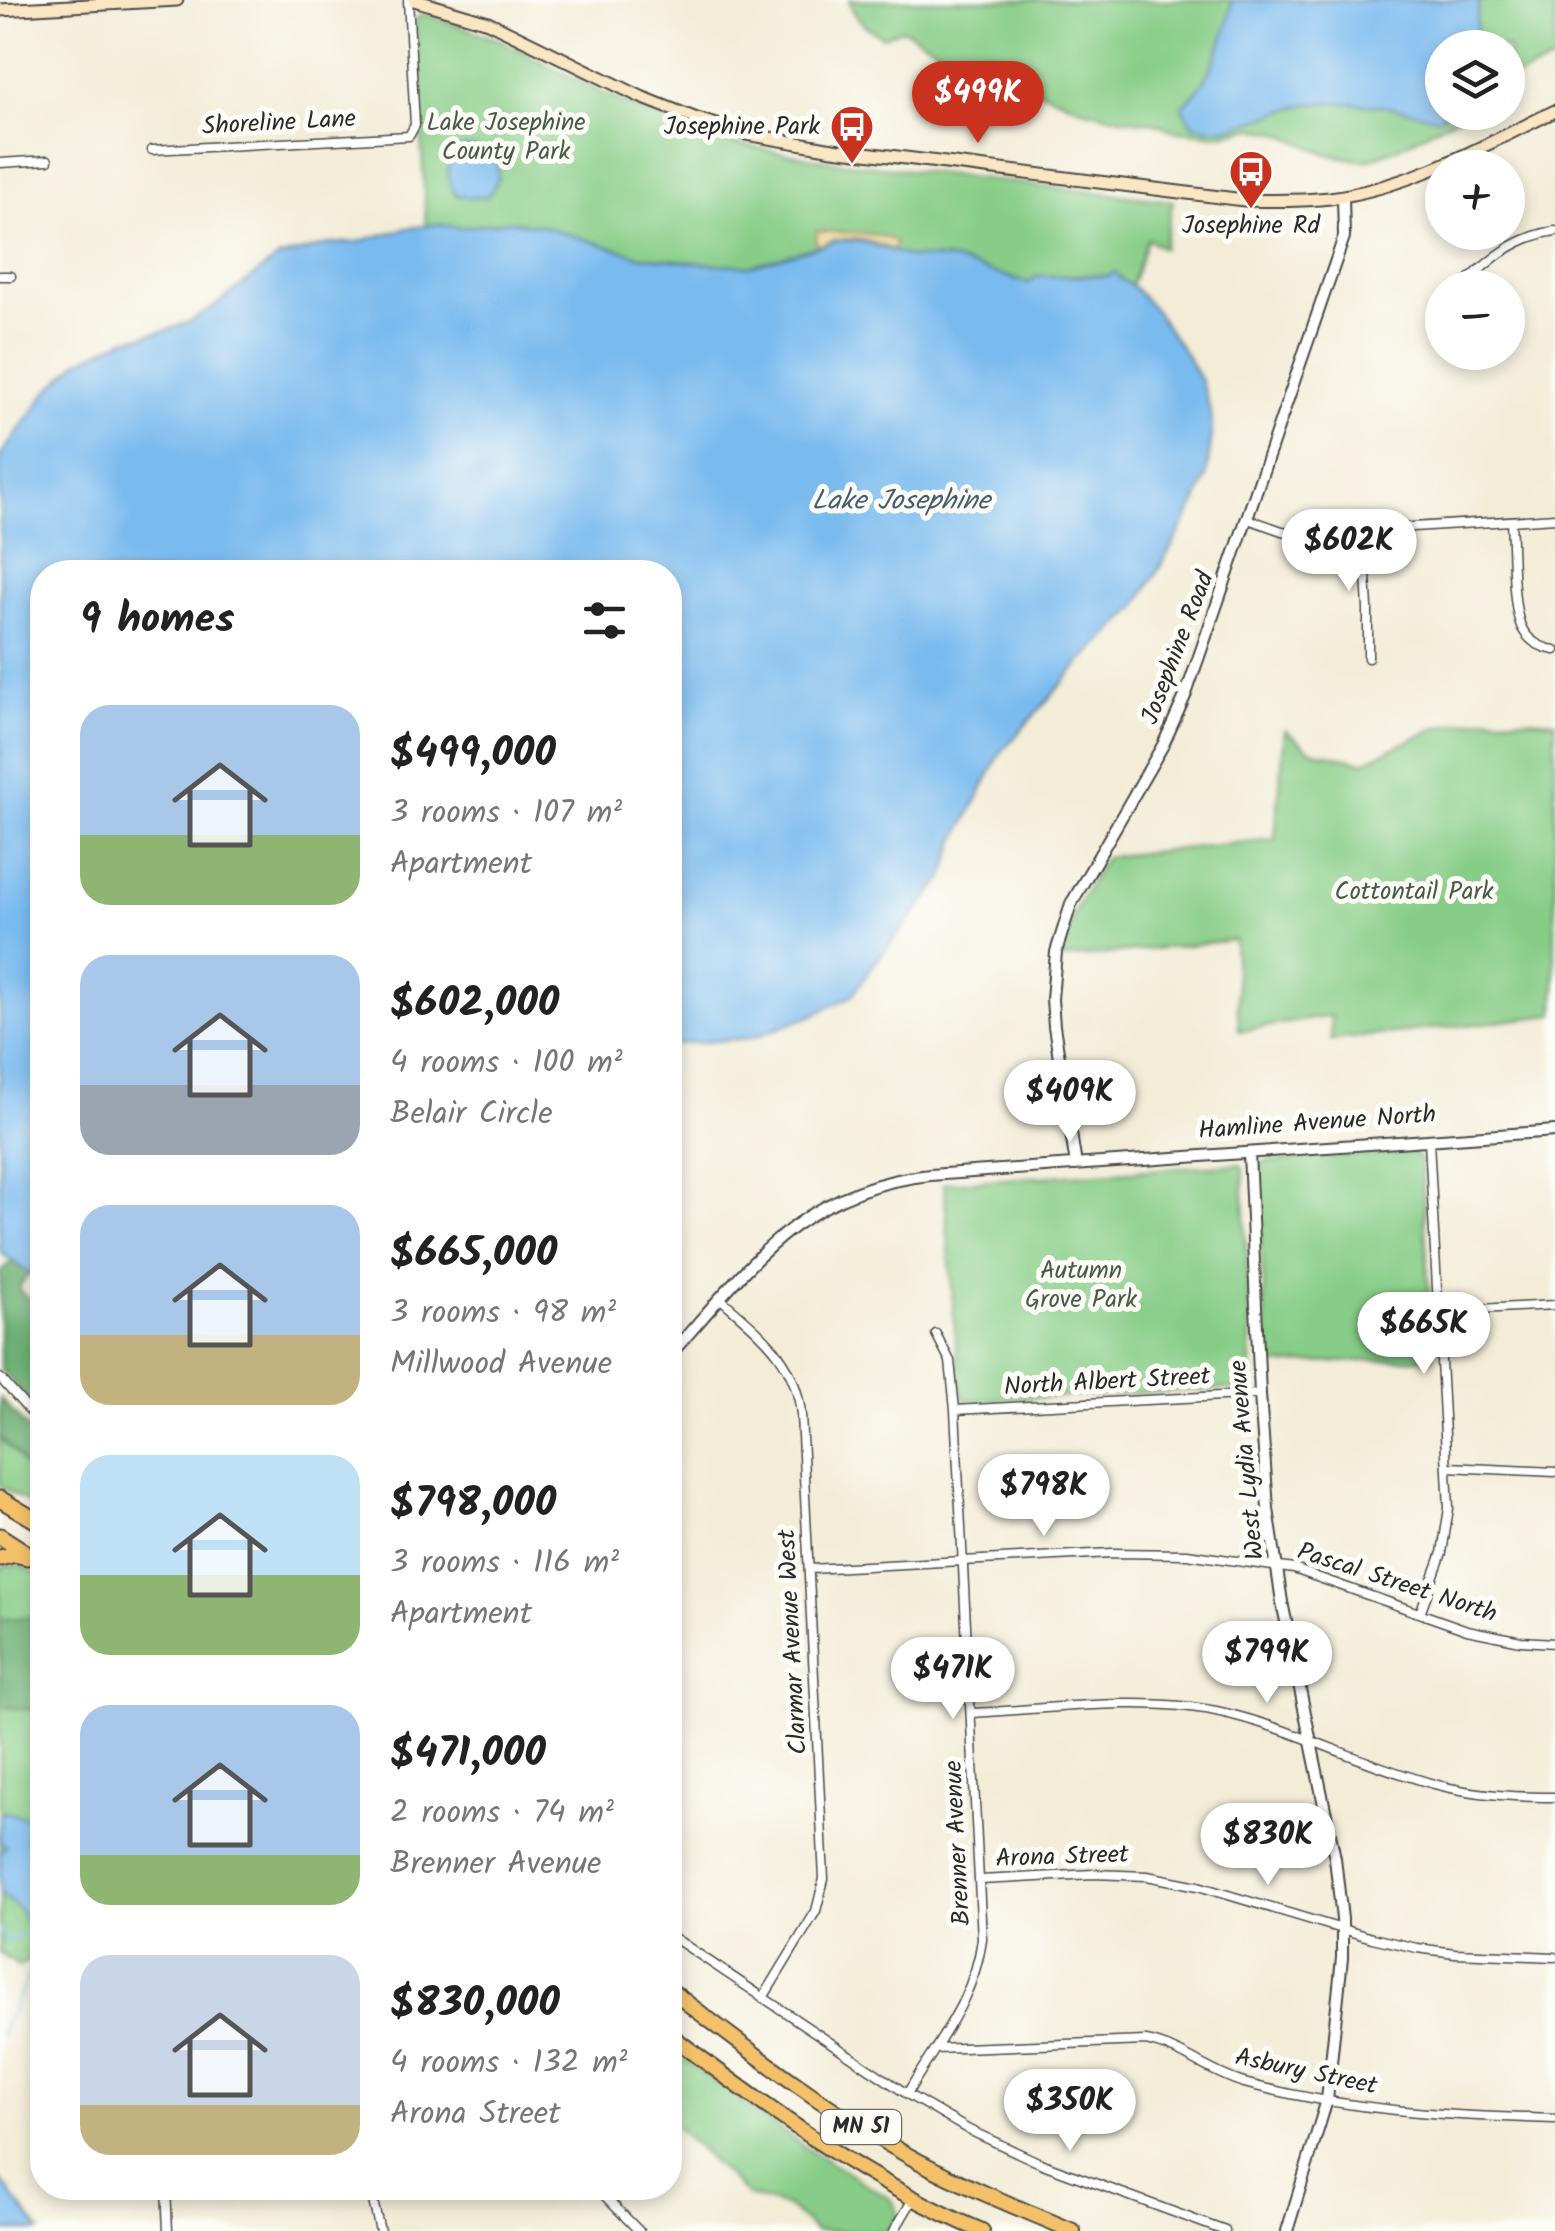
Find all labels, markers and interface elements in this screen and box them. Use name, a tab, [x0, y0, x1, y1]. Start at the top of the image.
map controls	[1425, 30, 1525, 370]
button: layers	[1425, 30, 1525, 130]
pin: $499K	[908, 61, 1048, 146]
text: $499K	[934, 68, 1022, 119]
street label: Shoreline Lane	[201, 99, 357, 147]
park label: Lake Josephine County Park	[426, 103, 586, 172]
bus stop icon: Josephine Park	[829, 104, 875, 165]
place label: Josephine Park	[664, 107, 820, 147]
bus stop icon: Josephine Rd	[1228, 149, 1274, 210]
button: +	[1425, 150, 1525, 250]
place label: Josephine Rd	[1182, 206, 1321, 246]
button: −	[1425, 270, 1525, 370]
water label: Lake Josephine	[812, 479, 993, 524]
pin: $602K	[1279, 509, 1419, 594]
text: $602K	[1304, 516, 1394, 567]
street label: Josephine Road	[1130, 564, 1226, 730]
text: 9 homes	[80, 587, 235, 654]
icon: filters	[577, 593, 632, 648]
text: $499,000	[390, 721, 556, 788]
icon: home	[160, 745, 280, 865]
text: 3 rooms · 107 m²	[390, 788, 622, 839]
text: Apartment	[390, 839, 532, 890]
park label: Cottontail Park	[1334, 872, 1494, 912]
text: $602,000	[390, 971, 559, 1038]
icon: home	[160, 995, 280, 1115]
text: 4 rooms · 100 m²	[390, 1038, 623, 1089]
pin: $409K	[1000, 1060, 1140, 1145]
text: $409K	[1026, 1067, 1114, 1118]
text: Belair Circle	[390, 1089, 553, 1140]
street label: Hamline Avenue North	[1197, 1095, 1437, 1151]
text: $665,000	[390, 1221, 557, 1288]
icon: home	[160, 1245, 280, 1365]
park label: Autumn Grove Park	[1025, 1251, 1137, 1320]
text: 3 rooms · 98 m²	[390, 1288, 616, 1339]
pin: $665K	[1354, 1292, 1494, 1377]
text: $665K	[1379, 1299, 1469, 1350]
text: Millwood Avenue	[390, 1339, 612, 1390]
street label: North Albert Street	[1003, 1357, 1212, 1407]
street label: West Lydia Avenue	[1218, 1358, 1276, 1562]
pin: $798K	[974, 1454, 1114, 1539]
text: $798K	[1000, 1461, 1088, 1512]
text: $798,000	[390, 1471, 556, 1538]
icon: home	[160, 1495, 280, 1615]
street label: Clarmar Avenue West	[767, 1528, 819, 1756]
street label: Pascal Street North	[1292, 1532, 1502, 1634]
text: 3 rooms · 116 m²	[390, 1538, 619, 1589]
text: Apartment	[390, 1589, 532, 1640]
pin: $799K	[1197, 1621, 1337, 1706]
text: $799K	[1224, 1628, 1310, 1679]
pin: $471K	[883, 1637, 1023, 1722]
text: $471K	[913, 1644, 993, 1695]
text: $471,000	[390, 1721, 546, 1788]
icon: home	[160, 1745, 280, 1865]
street label: Brenner Avenue	[934, 1759, 982, 1927]
text: 2 rooms · 74 m²	[390, 1788, 614, 1839]
pin: $830K	[1198, 1803, 1338, 1888]
text: $830K	[1222, 1810, 1314, 1861]
street label: Arona Street	[995, 1835, 1130, 1879]
text: Brenner Avenue	[390, 1839, 602, 1890]
text: $830,000	[390, 1971, 560, 2038]
icon: home	[160, 1995, 280, 2115]
street label: Asbury Street	[1231, 2037, 1381, 2107]
text: 4 rooms · 132 m²	[390, 2038, 627, 2089]
pin: $350K	[1000, 2069, 1140, 2154]
text: $350K	[1026, 2076, 1114, 2127]
text: Arona Street	[390, 2089, 561, 2140]
road number: MN 51	[821, 2110, 901, 2144]

